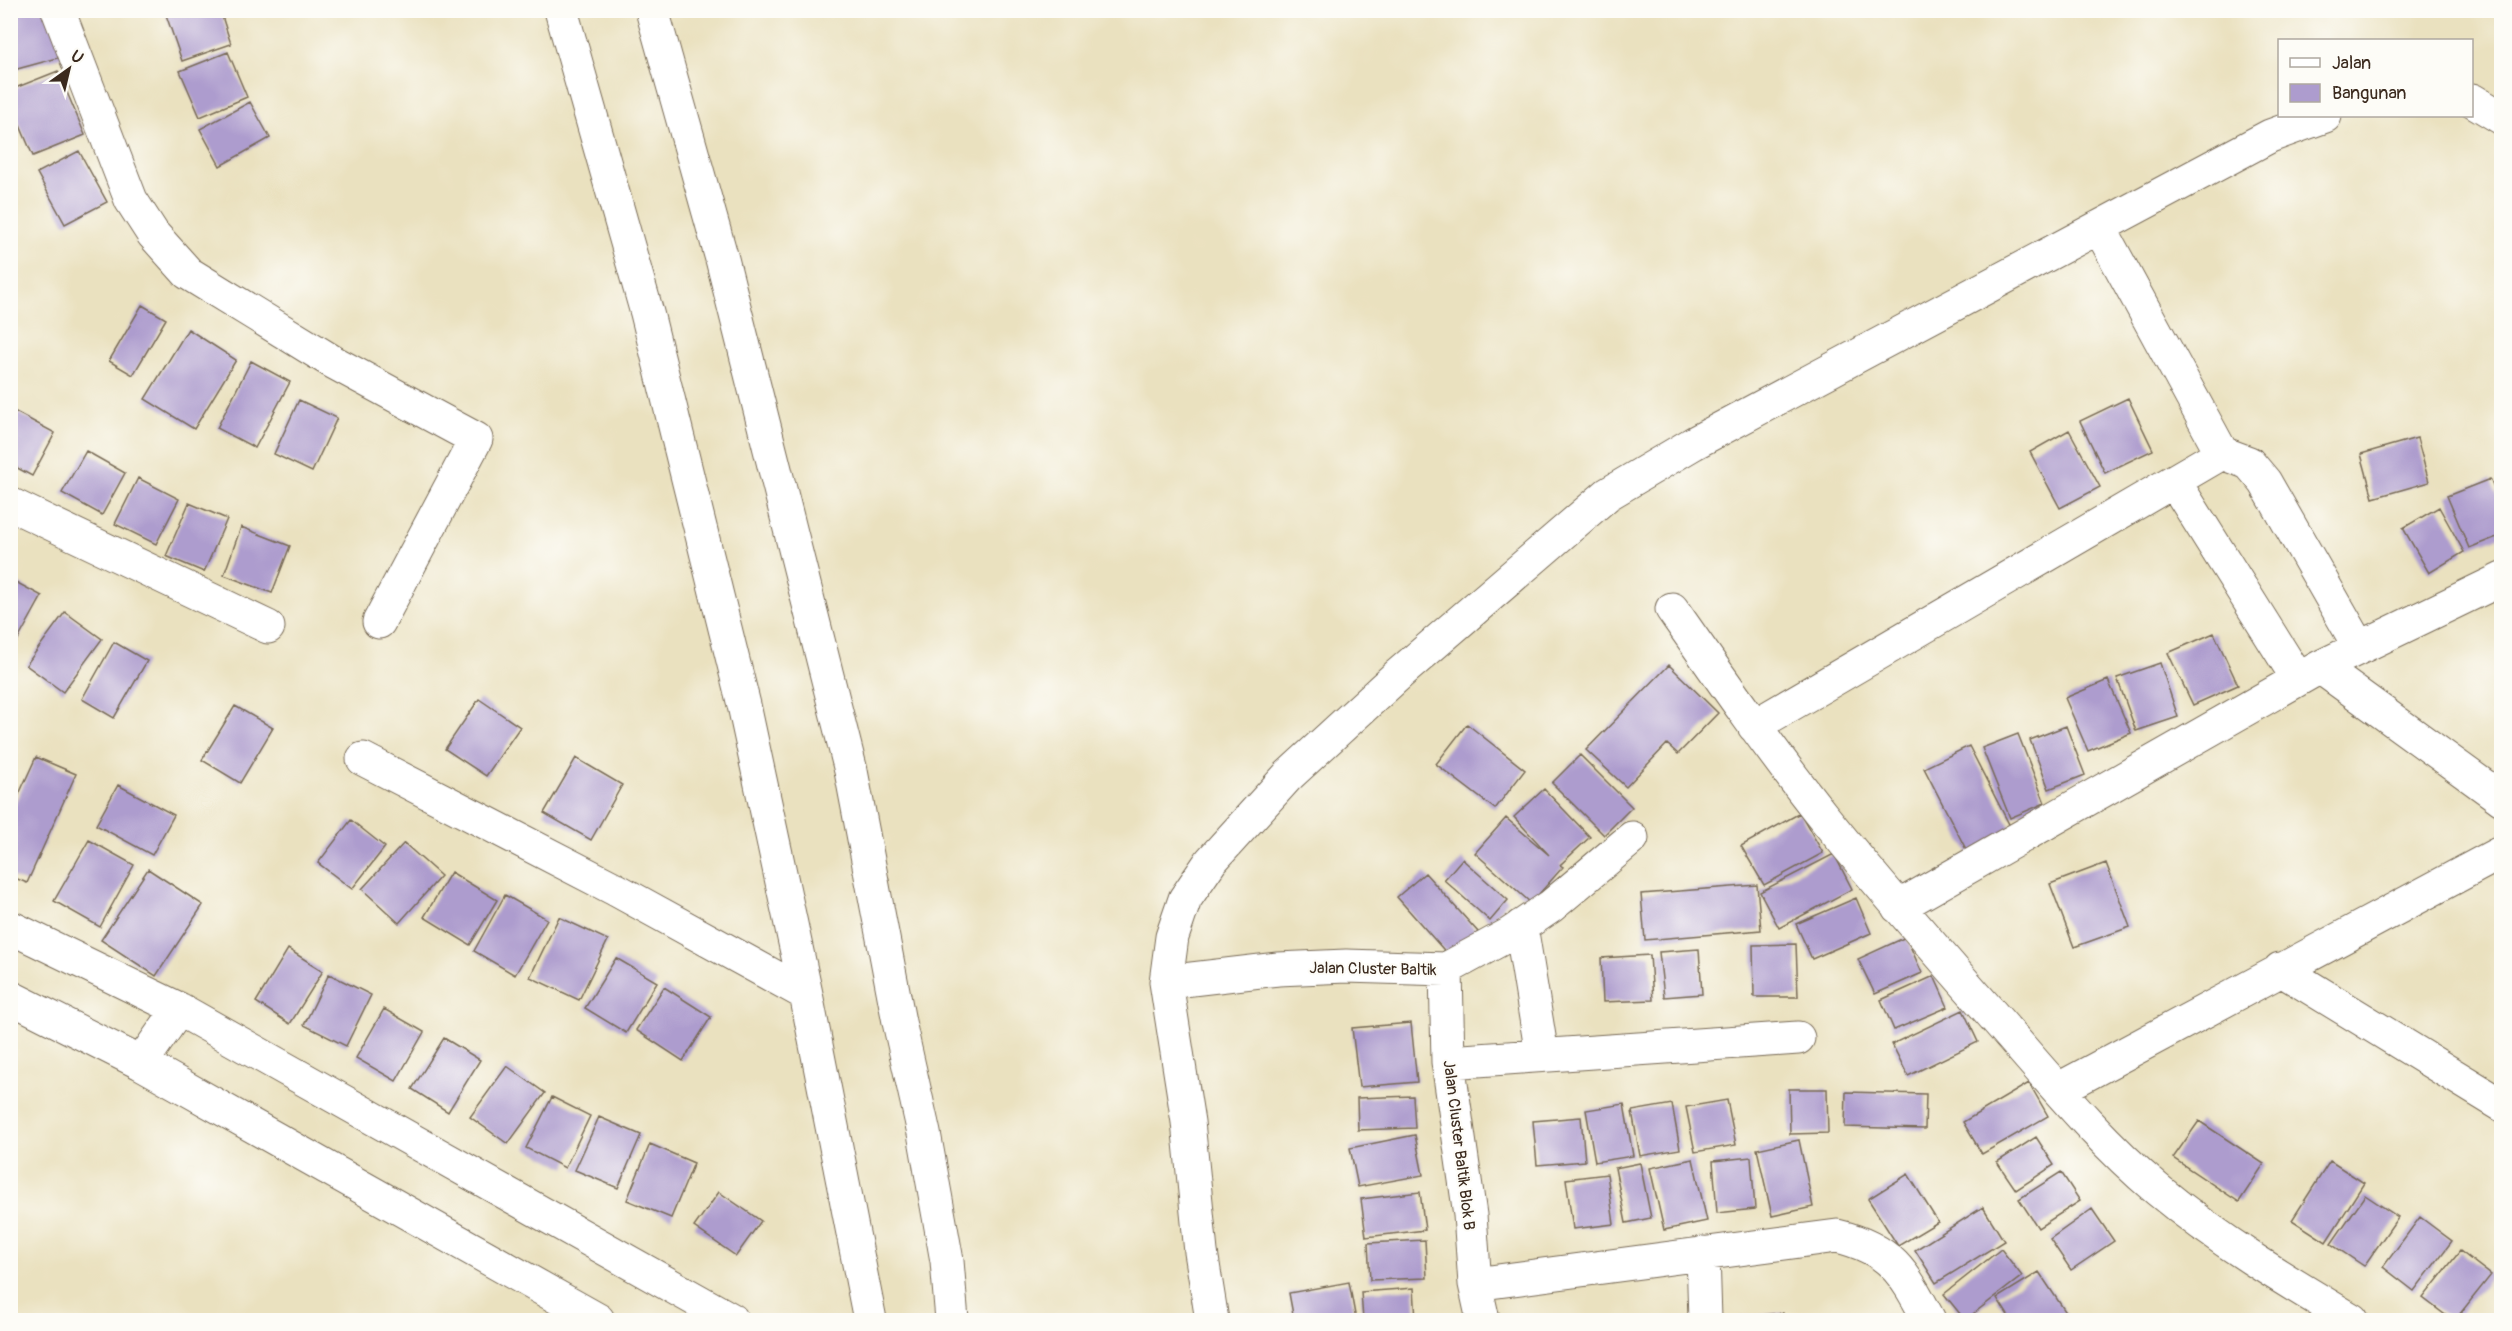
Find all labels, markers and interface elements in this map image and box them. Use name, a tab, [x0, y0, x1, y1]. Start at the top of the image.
north arrow	[39, 39, 99, 99]
legend	[2278, 39, 2473, 117]
text: U	[67, 46, 87, 69]
text: Jalan	[2332, 52, 2371, 75]
text: Bangunan	[2332, 82, 2407, 105]
street label: Jalan Cluster Baltik	[1309, 958, 1437, 980]
street label: Jalan Cluster Baltik Blok B	[1439, 1059, 1479, 1231]

